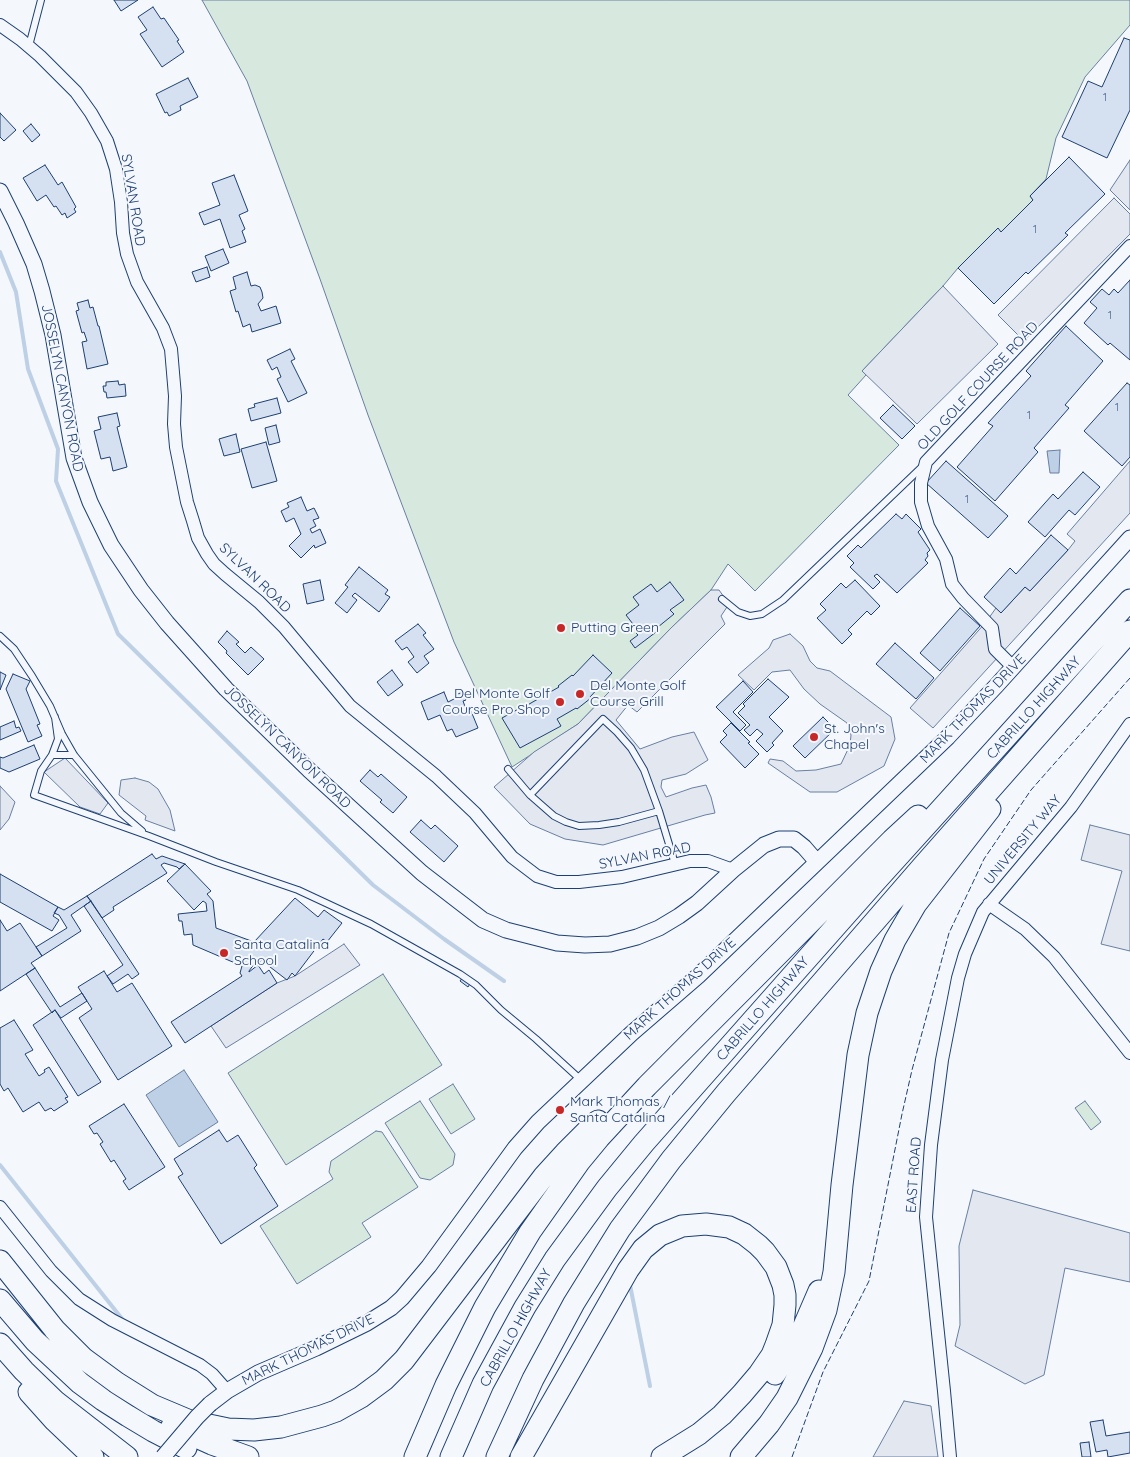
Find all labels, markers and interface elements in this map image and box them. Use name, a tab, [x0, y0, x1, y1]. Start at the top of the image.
house number: 1	[1103, 91, 1107, 105]
street label: SYLVAN ROAD	[117, 153, 149, 247]
house number: 1	[1033, 223, 1037, 237]
street label: JOSSELYN CANYON ROAD	[37, 303, 87, 473]
house number: 1	[1108, 309, 1112, 323]
street label: OLD GOLF COURSE ROAD	[914, 318, 1042, 454]
house number: 1	[1115, 401, 1119, 415]
house number: 1	[1027, 409, 1031, 423]
house number: 1	[965, 493, 969, 507]
street label: SYLVAN ROAD	[216, 540, 294, 616]
place label: Putting Green	[571, 620, 659, 636]
marker: Putting Green	[555, 622, 567, 634]
street label: MARK THOMAS DRIVE	[917, 651, 1029, 767]
street label: CABRILLO HIGHWAY	[983, 653, 1085, 763]
place label: Del Monte Golf Course Grill	[590, 678, 686, 710]
street label: JOSSELYN CANYON ROAD	[220, 682, 354, 812]
place label: Del Monte Golf Course Pro Shop	[442, 686, 550, 719]
marker: Del Monte Golf Course Grill	[574, 688, 586, 700]
marker: Del Monte Golf Course Pro Shop	[554, 696, 566, 708]
place label: St. John's Chapel	[824, 721, 885, 754]
marker: St. John's Chapel	[808, 731, 820, 743]
street label: UNIVERSITY WAY	[981, 792, 1065, 888]
street label: SYLVAN ROAD	[598, 839, 692, 873]
street label: MARK THOMAS DRIVE	[620, 934, 740, 1044]
place label: Santa Catalina School	[234, 937, 329, 970]
marker: Santa Catalina School	[218, 947, 230, 959]
street label: CABRILLO HIGHWAY	[713, 954, 813, 1064]
place label: Mark Thomas / Santa Catalina	[570, 1094, 671, 1126]
marker: Mark Thomas / Santa Catalina	[554, 1104, 566, 1116]
street label: EAST ROAD	[903, 1136, 925, 1214]
street label: CABRILLO HIGHWAY	[477, 1266, 555, 1390]
street label: MARK THOMAS DRIVE	[239, 1311, 377, 1389]

